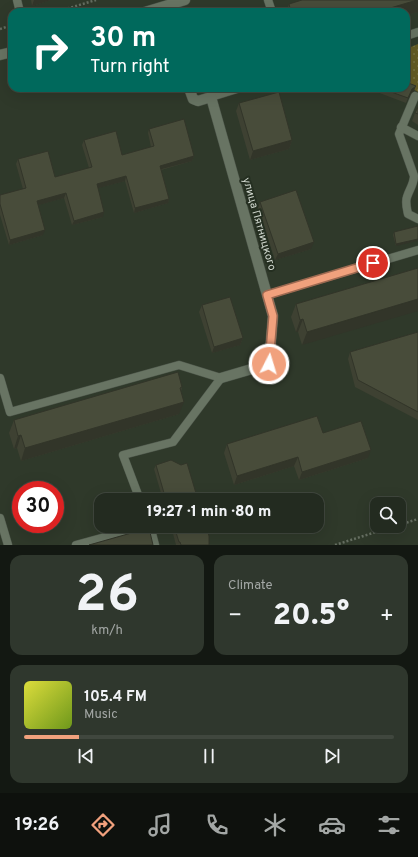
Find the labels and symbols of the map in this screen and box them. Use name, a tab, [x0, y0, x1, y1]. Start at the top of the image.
street label: улица Пятницкого	[239, 176, 279, 272]
pin	[356, 246, 390, 280]
position arrow	[248, 343, 290, 385]
speed limit sign: 30	[12, 481, 64, 533]

